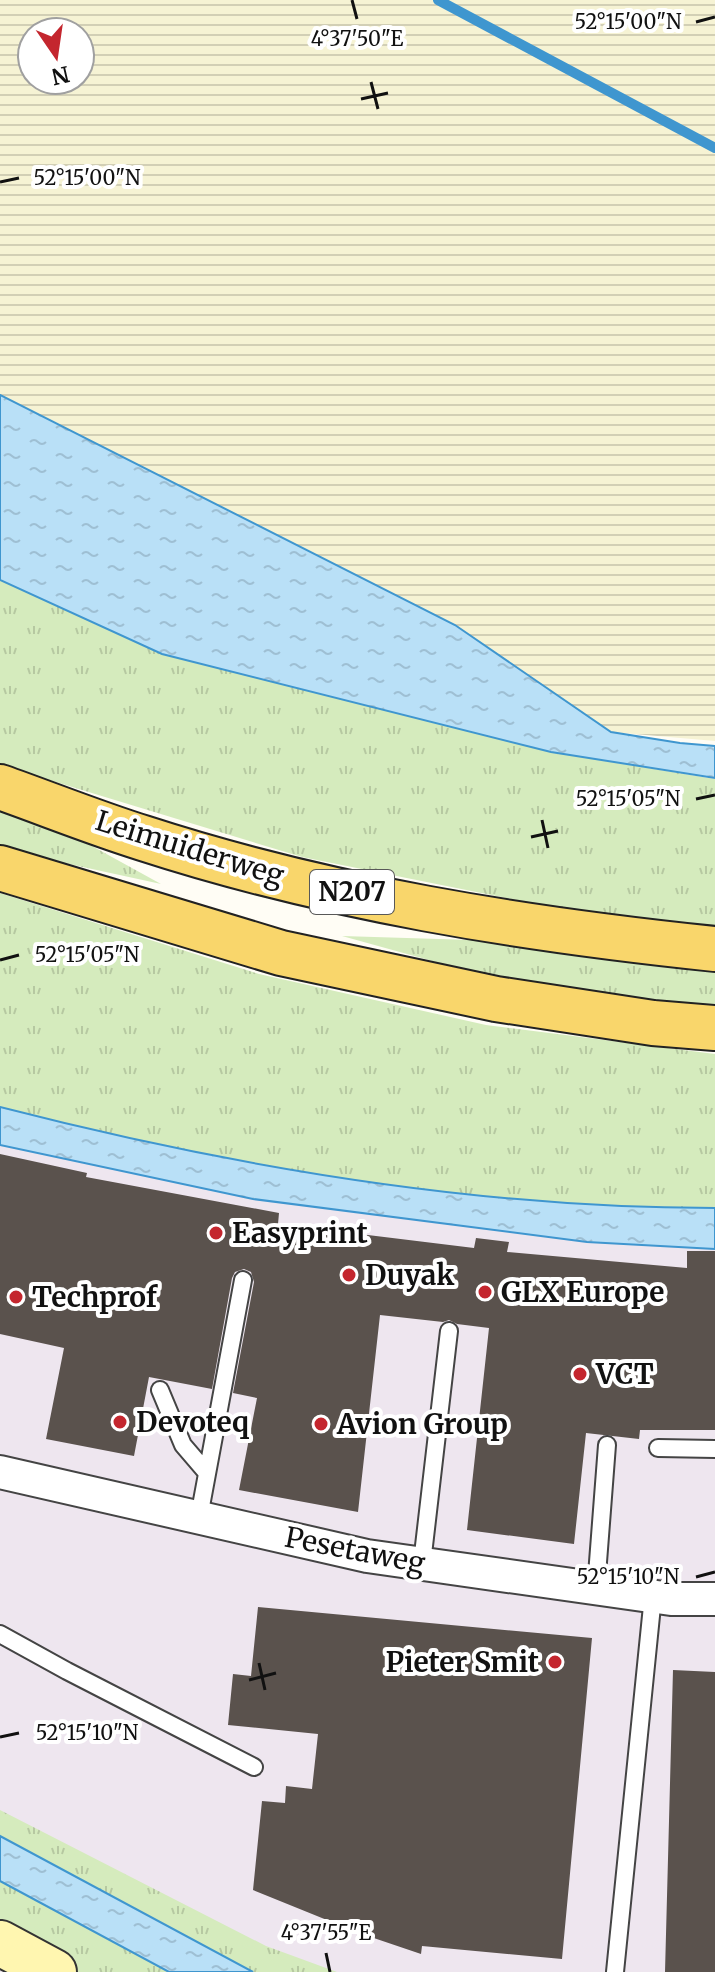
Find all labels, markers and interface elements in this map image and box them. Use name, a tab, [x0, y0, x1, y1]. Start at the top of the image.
text: 52°15'00"N	[575, 9, 682, 34]
north arrow	[16, 16, 96, 96]
text: 4°37'50"E	[311, 26, 404, 51]
text: N	[48, 60, 72, 91]
text: 52°15'00"N	[34, 165, 141, 190]
text: 52°15'05"N	[576, 786, 681, 811]
street label: Leimuiderweg	[91, 802, 289, 894]
road number: N207	[310, 870, 394, 914]
text: 52°15'05"N	[35, 942, 140, 967]
place label: Easyprint	[232, 1215, 368, 1251]
marker: Easyprint	[207, 1224, 225, 1242]
place label: Duyak	[365, 1257, 455, 1293]
marker: Duyak	[340, 1266, 358, 1284]
place label: GLX Europe	[501, 1274, 664, 1310]
place label: Techprof	[32, 1279, 159, 1315]
marker: GLX Europe	[476, 1283, 494, 1301]
marker: Techprof	[7, 1288, 25, 1306]
place label: VCT	[595, 1356, 654, 1392]
marker: VCT	[571, 1365, 589, 1383]
place label: Devoteq	[136, 1404, 250, 1440]
place label: Avion Group	[336, 1406, 508, 1442]
marker: Devoteq	[111, 1413, 129, 1431]
marker: Avion Group	[312, 1415, 330, 1433]
street label: Pesetaweg	[282, 1519, 428, 1581]
text: 52°15'10"N	[577, 1564, 680, 1589]
place label: Pieter Smit	[385, 1644, 539, 1680]
marker: Pieter Smit	[546, 1653, 564, 1671]
text: 52°15'10"N	[36, 1720, 139, 1745]
text: 4°37'55"E	[281, 1920, 371, 1945]

